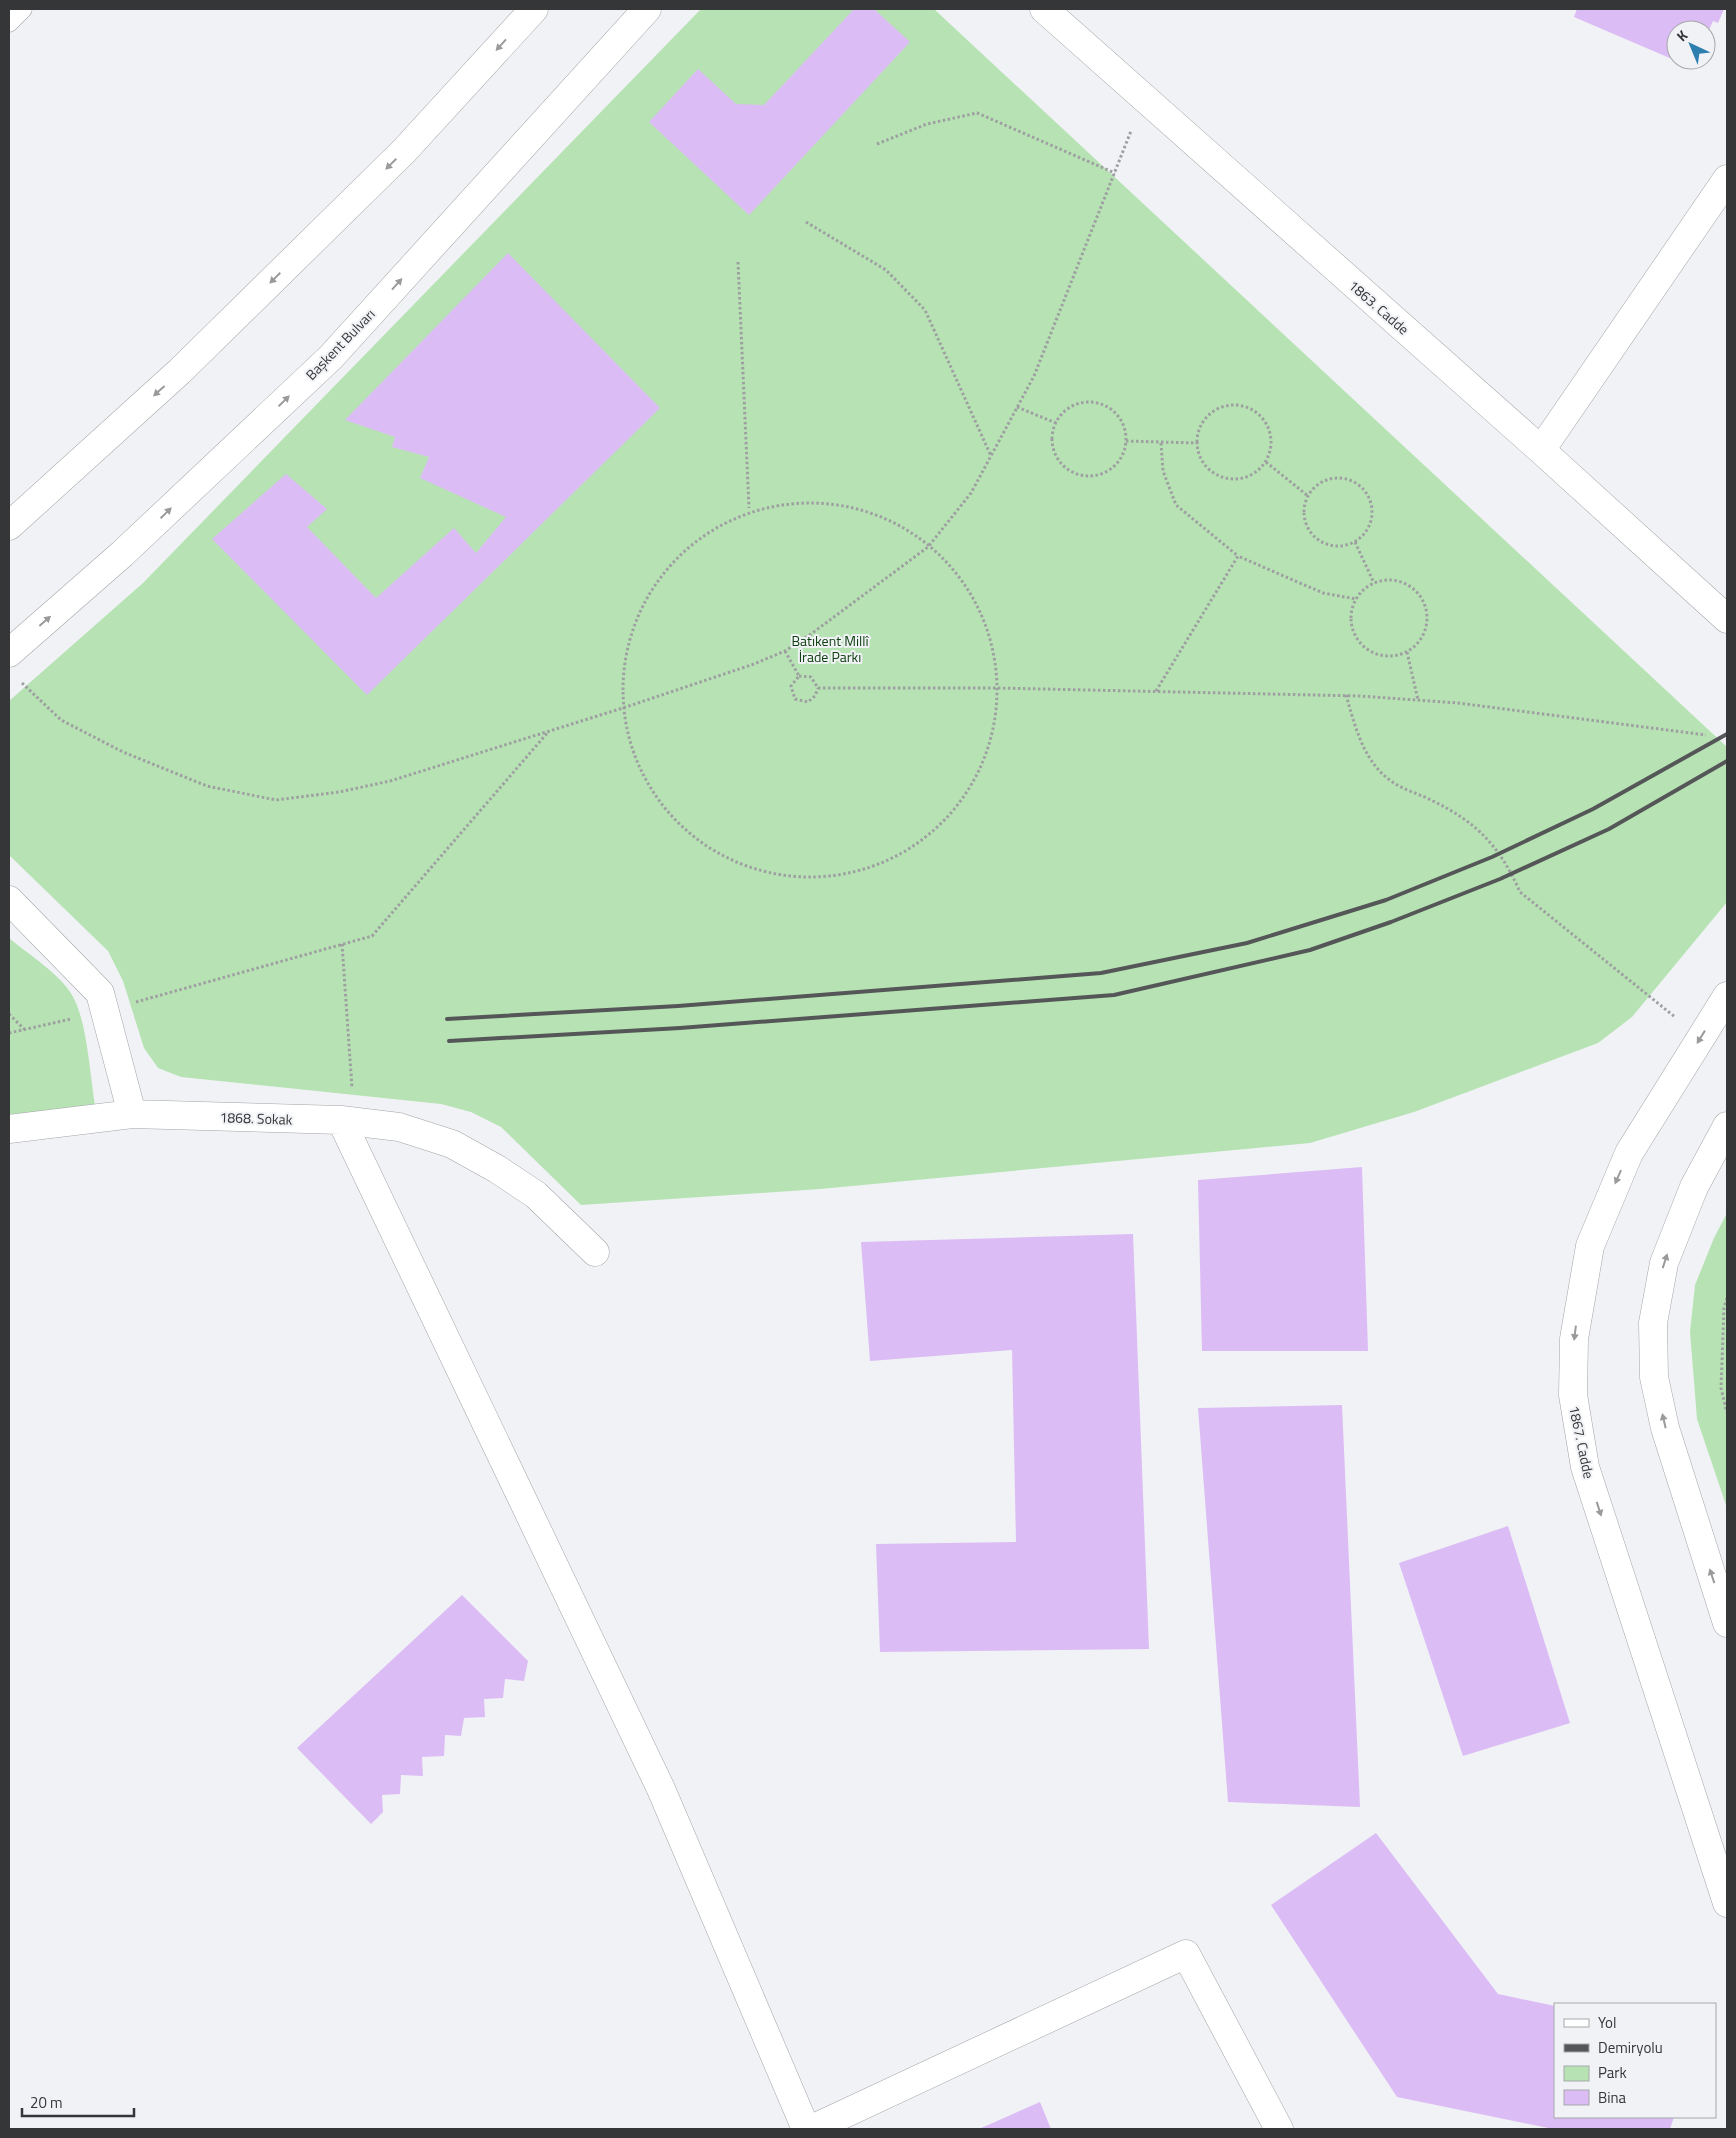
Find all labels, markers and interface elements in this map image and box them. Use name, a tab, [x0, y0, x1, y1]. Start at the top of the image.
north arrow	[1666, 20, 1716, 70]
text: K	[1671, 24, 1692, 46]
one-way arrow	[496, 38, 507, 51]
one-way arrow	[385, 158, 397, 170]
one-way arrow	[269, 272, 281, 284]
street label: 1863. Cadde	[1344, 275, 1414, 339]
one-way arrow	[391, 278, 403, 290]
street label: Başkent Bulvarı	[300, 304, 380, 384]
one-way arrow	[153, 385, 165, 397]
one-way arrow	[278, 395, 290, 407]
one-way arrow	[160, 507, 172, 519]
one-way arrow	[39, 616, 52, 627]
park label: Batıkent Millî İrade Parkı	[791, 630, 869, 667]
one-way arrow	[1696, 1031, 1706, 1044]
street label: 1868. Sokak	[219, 1106, 293, 1130]
one-way arrow	[1614, 1170, 1622, 1184]
one-way arrow	[1662, 1253, 1670, 1268]
one-way arrow	[1571, 1325, 1579, 1341]
street label: 1867. Cadde	[1564, 1404, 1600, 1480]
one-way arrow	[1660, 1414, 1668, 1429]
one-way arrow	[1596, 1502, 1603, 1517]
one-way arrow	[1708, 1569, 1716, 1584]
legend	[1554, 2003, 1716, 2118]
text: Yol	[1598, 2011, 1616, 2034]
text: Demiryolu	[1598, 2036, 1663, 2059]
text: Park	[1598, 2061, 1627, 2084]
scale bar	[22, 2086, 135, 2118]
text: Bina	[1598, 2086, 1627, 2109]
text: 20 m	[30, 2091, 63, 2114]

